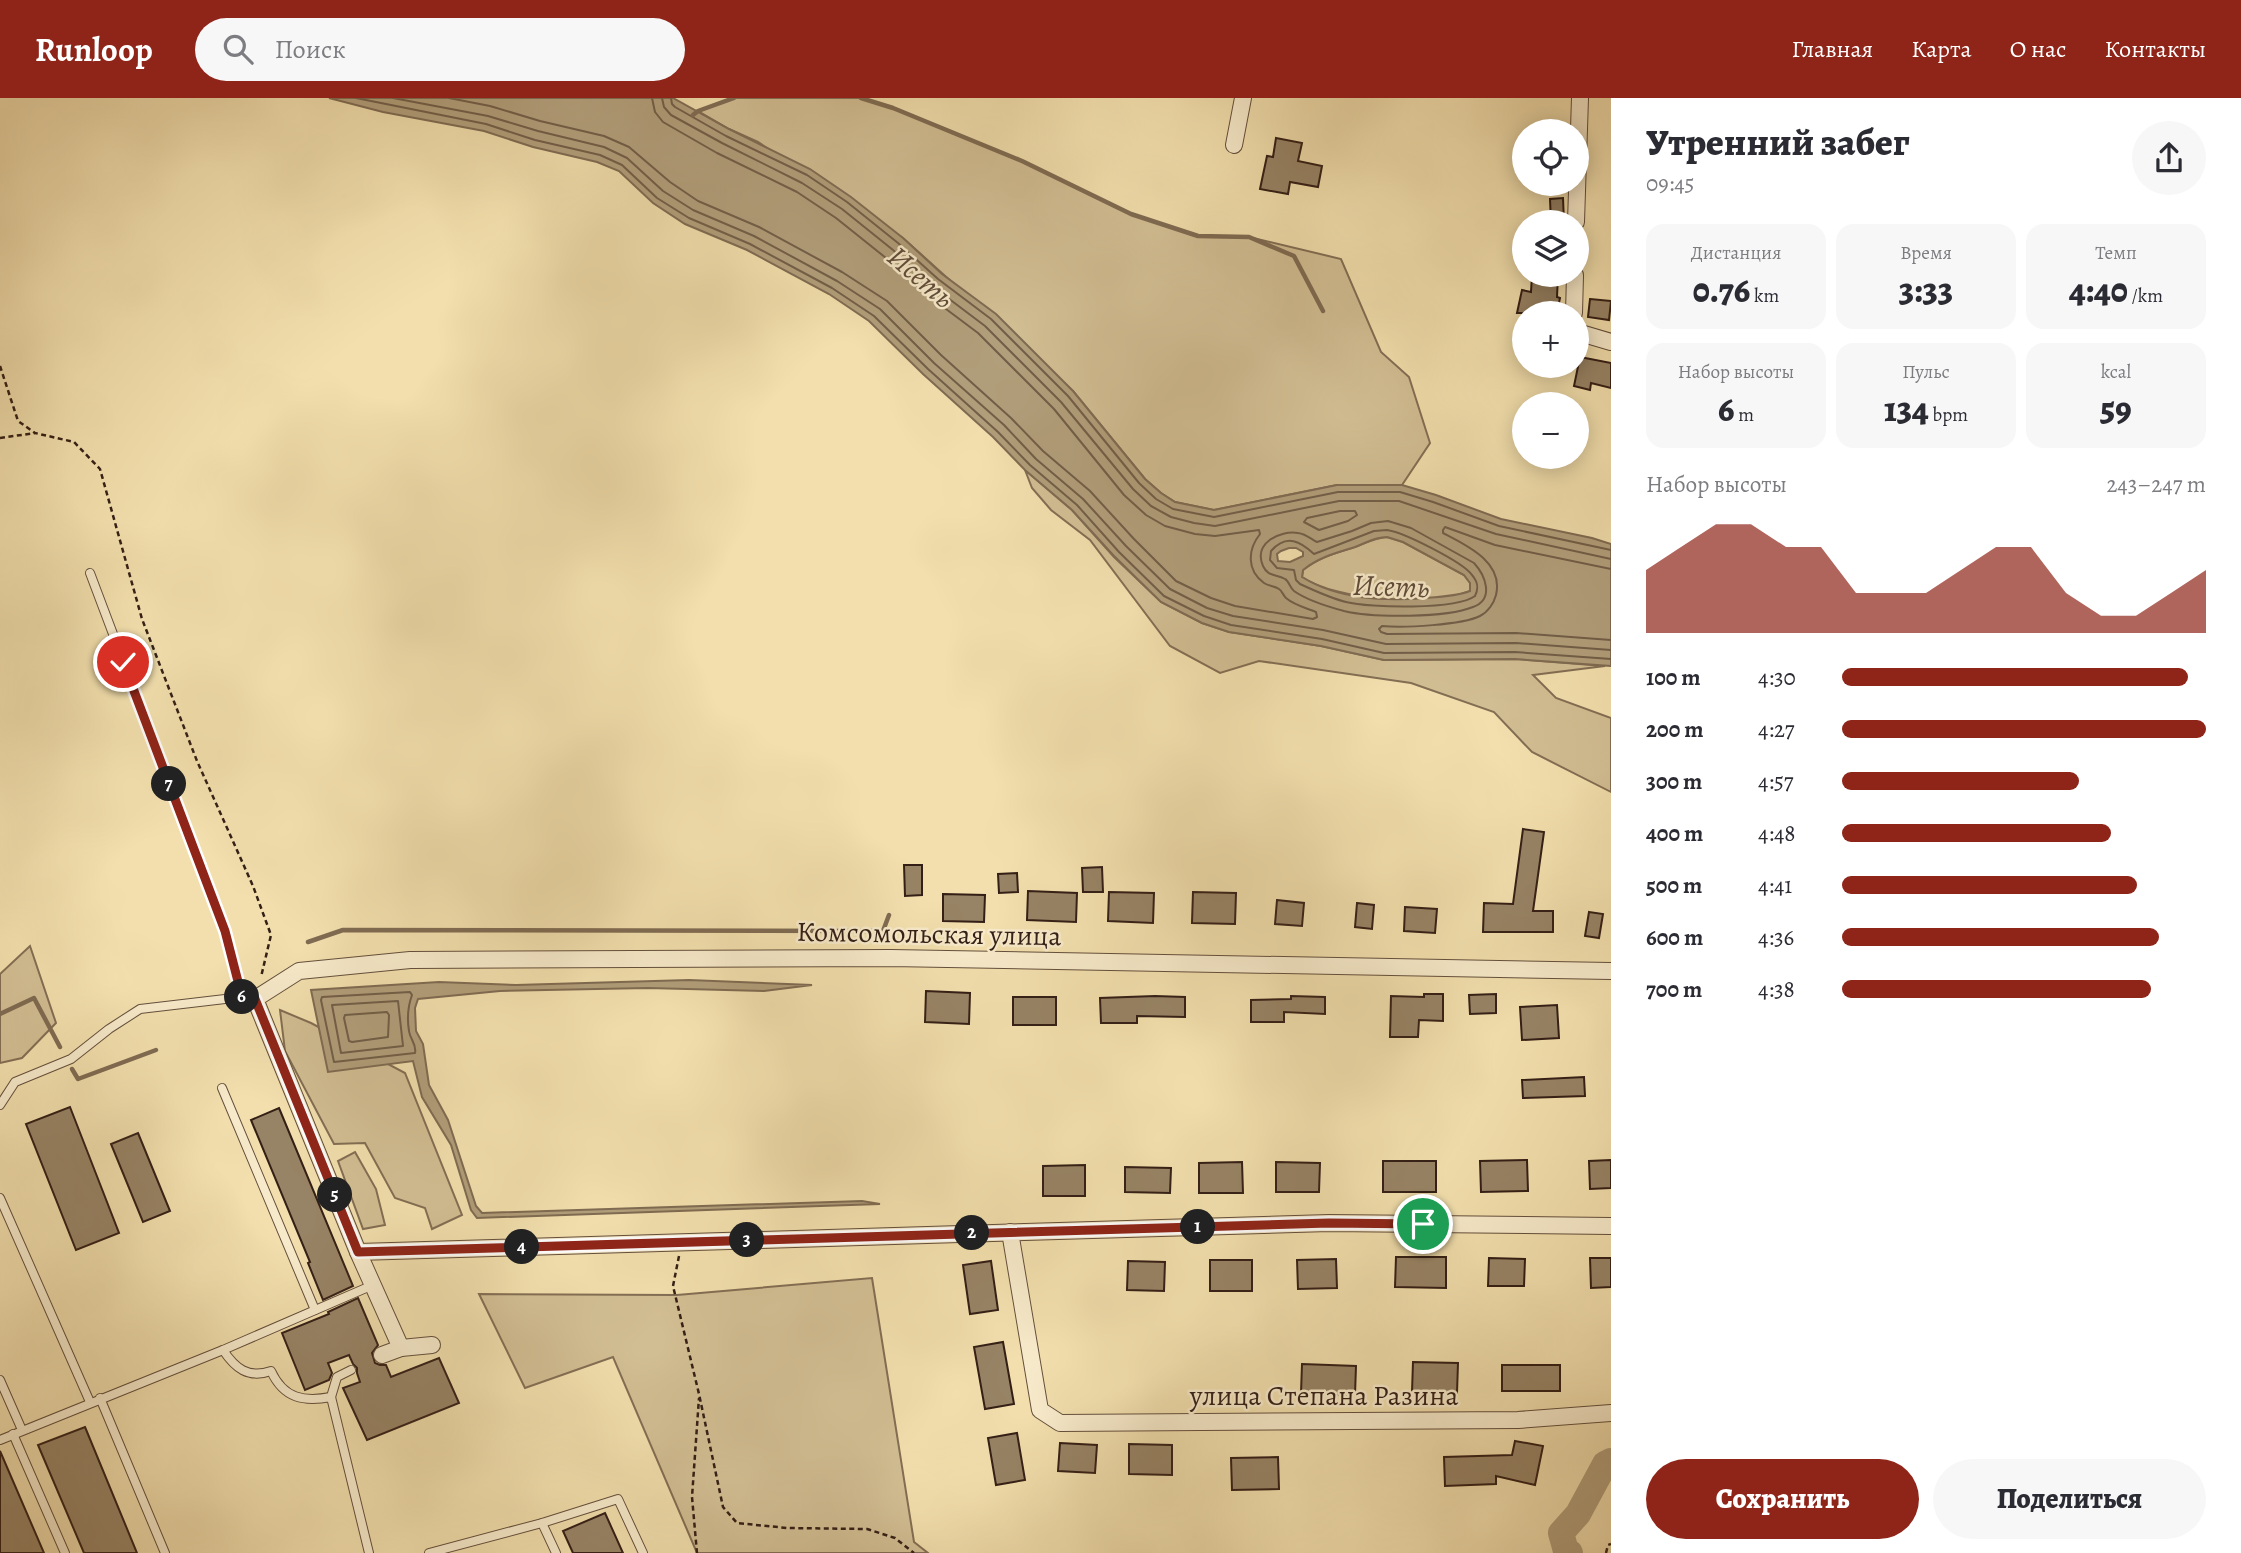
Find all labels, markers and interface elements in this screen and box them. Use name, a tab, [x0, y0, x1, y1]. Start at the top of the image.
search box	[195, 18, 685, 81]
text: Runloop	[35, 27, 153, 72]
icon: search	[219, 30, 257, 68]
text: Поиск	[275, 32, 346, 67]
text: Главная	[1792, 33, 1873, 65]
text: Карта	[1911, 33, 1972, 65]
text: О нас	[2010, 33, 2066, 65]
text: Контакты	[2104, 33, 2206, 65]
text: Утренний забег	[1646, 116, 1910, 168]
map controls	[1512, 119, 1589, 469]
button: locate	[1512, 119, 1589, 196]
button: share	[2132, 121, 2206, 195]
text: 09:45	[1646, 168, 1695, 199]
button: layers	[1512, 210, 1589, 287]
water label: Исеть	[879, 237, 963, 317]
text: Дистанция	[1691, 240, 1781, 266]
text: Время	[1900, 240, 1952, 266]
text: Темп	[2095, 240, 2137, 266]
text: 0.76	[1693, 266, 1750, 314]
text: 3:33	[1899, 266, 1953, 314]
text: 4:40	[2069, 266, 2128, 314]
text: km	[1750, 283, 1779, 309]
text: /km	[2128, 283, 2163, 309]
button: +	[1512, 301, 1589, 378]
text: Набор высоты	[1678, 359, 1794, 385]
text: Пульс	[1902, 359, 1950, 385]
text: kcal	[2101, 359, 2131, 385]
text: 6	[1718, 385, 1734, 433]
text: 134	[1884, 385, 1929, 433]
text: 59	[2100, 385, 2132, 433]
button: −	[1512, 392, 1589, 469]
text: m	[1734, 402, 1754, 428]
text: bpm	[1929, 402, 1968, 428]
text: Набор высоты	[1646, 469, 1787, 500]
text: 243–247 m	[2106, 469, 2206, 500]
water label: Исеть	[1352, 565, 1430, 607]
pin	[93, 632, 153, 692]
icon: check	[104, 643, 142, 681]
text: 100 m	[1646, 662, 1701, 693]
text: 4:30	[1758, 662, 1796, 693]
text: 200 m	[1646, 714, 1704, 745]
text: 4:27	[1758, 714, 1794, 745]
pin: 7	[152, 766, 186, 802]
text: 300 m	[1646, 766, 1702, 797]
text: 4:57	[1758, 766, 1793, 797]
text: 7	[164, 770, 173, 796]
text: 400 m	[1646, 818, 1703, 849]
text: 4:48	[1758, 818, 1795, 849]
text: 500 m	[1646, 870, 1702, 901]
text: 4:41	[1758, 870, 1792, 901]
street label: Комсомольская улица	[796, 913, 1062, 955]
text: 600 m	[1646, 922, 1703, 953]
text: 4:36	[1758, 922, 1794, 953]
text: 700 m	[1646, 974, 1702, 1005]
text: 4:38	[1758, 974, 1795, 1005]
pin: 6	[224, 979, 260, 1014]
text: 6	[237, 983, 246, 1009]
pin: 5	[318, 1178, 352, 1212]
text: 5	[330, 1181, 339, 1207]
pin	[1393, 1194, 1453, 1254]
icon: arrive	[1404, 1205, 1442, 1243]
pin: 1	[1180, 1210, 1216, 1244]
text: 1	[1194, 1213, 1201, 1239]
pin: 2	[954, 1216, 990, 1250]
text: 2	[967, 1219, 976, 1245]
pin: 3	[730, 1222, 764, 1258]
text: 3	[742, 1226, 751, 1252]
pin: 4	[504, 1230, 540, 1264]
text: 4	[517, 1233, 526, 1259]
street label: улица Степана Разина	[1189, 1377, 1458, 1415]
button: Сохранить	[1646, 1459, 1919, 1539]
button: Поделиться	[1933, 1459, 2206, 1539]

